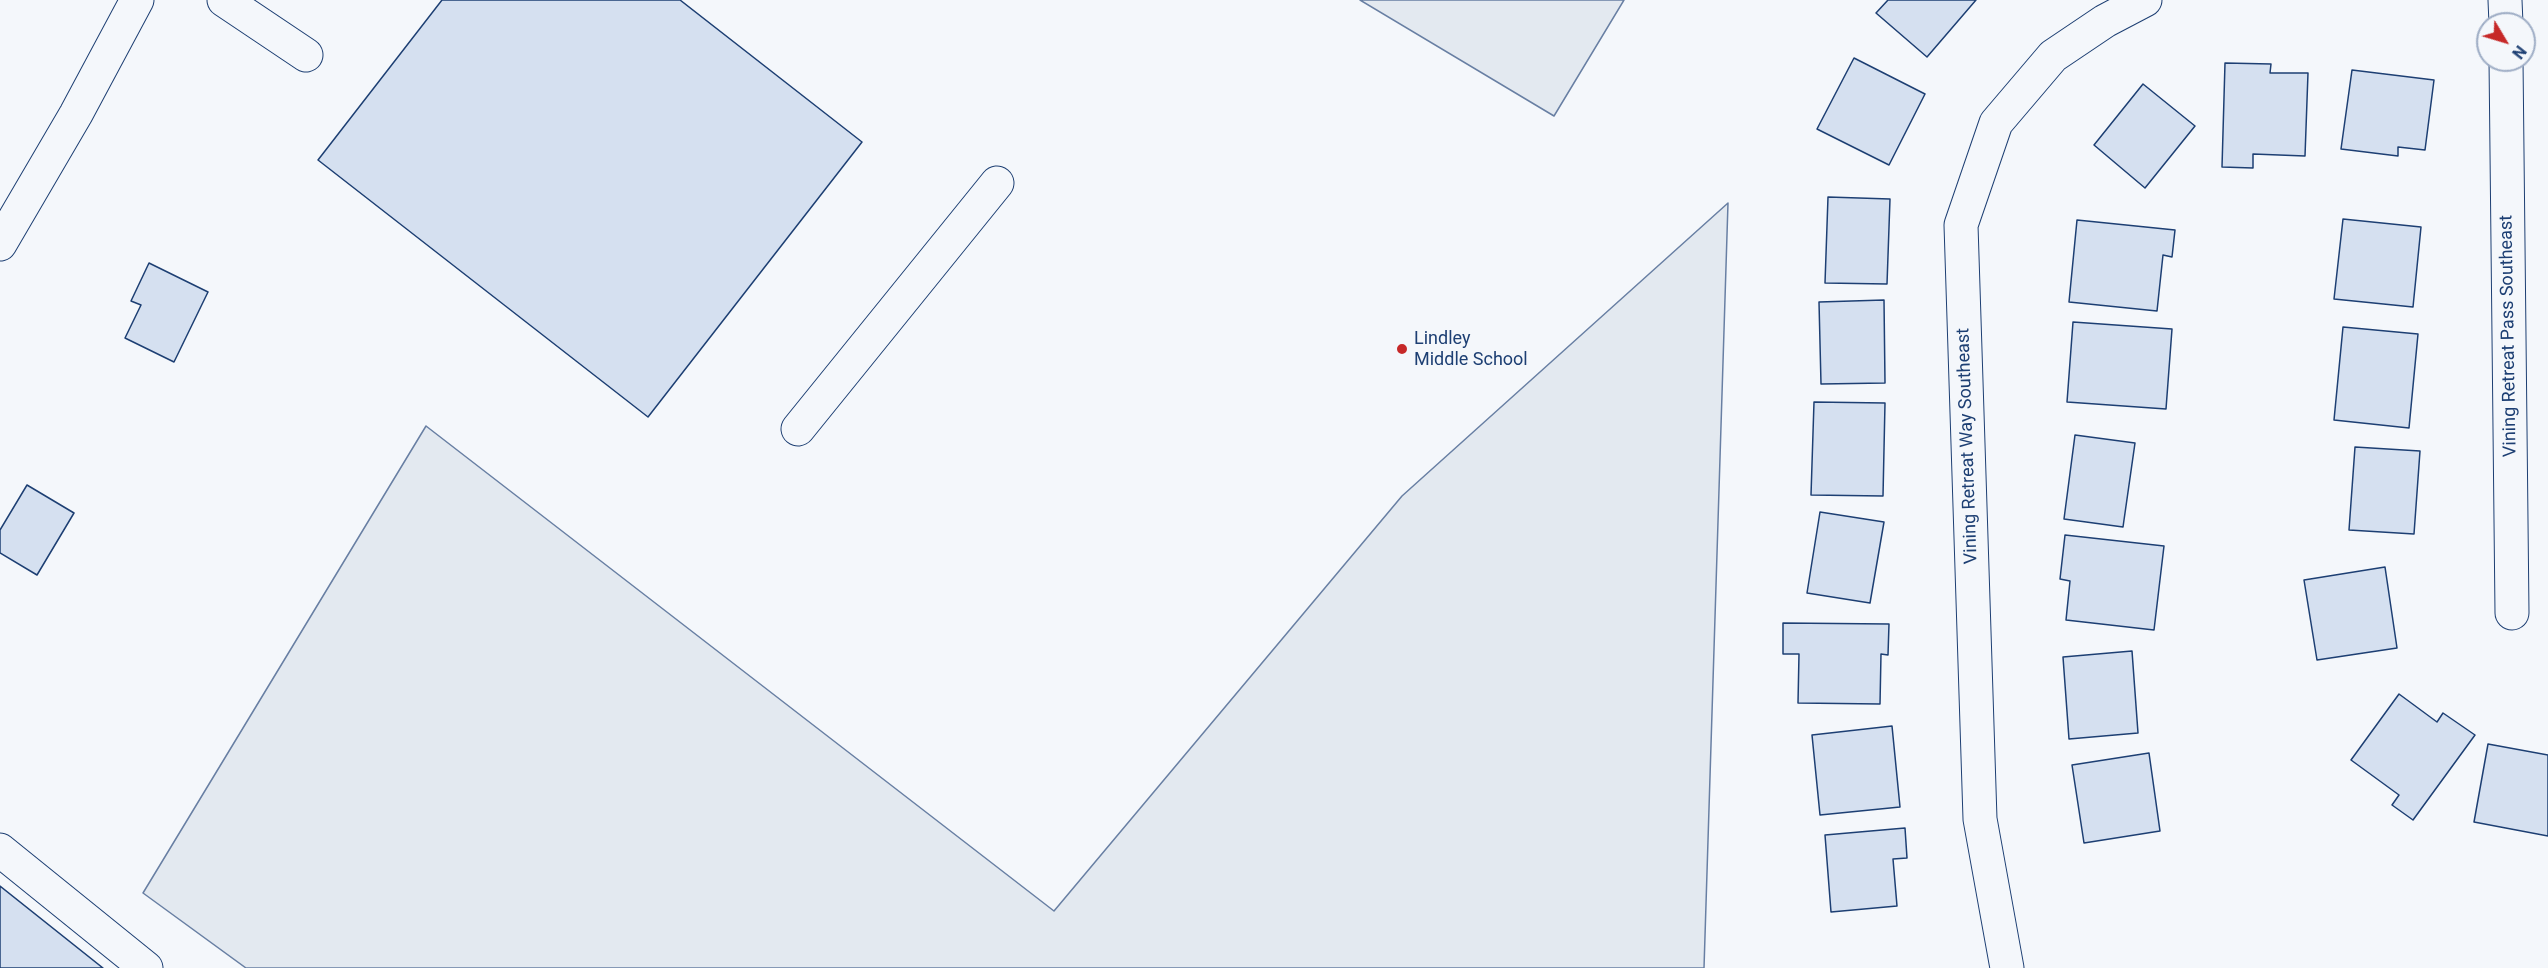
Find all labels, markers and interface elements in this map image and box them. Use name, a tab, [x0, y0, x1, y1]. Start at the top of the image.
north arrow	[2476, 12, 2536, 72]
text: N	[2508, 42, 2530, 62]
street label: Vining Retreat Pass Southeast	[2496, 215, 2522, 457]
place label: Lindley Middle School	[1414, 328, 1528, 370]
street label: Vining Retreat Way Southeast	[1953, 328, 1983, 564]
marker: Lindley Middle School	[1395, 342, 1409, 356]

